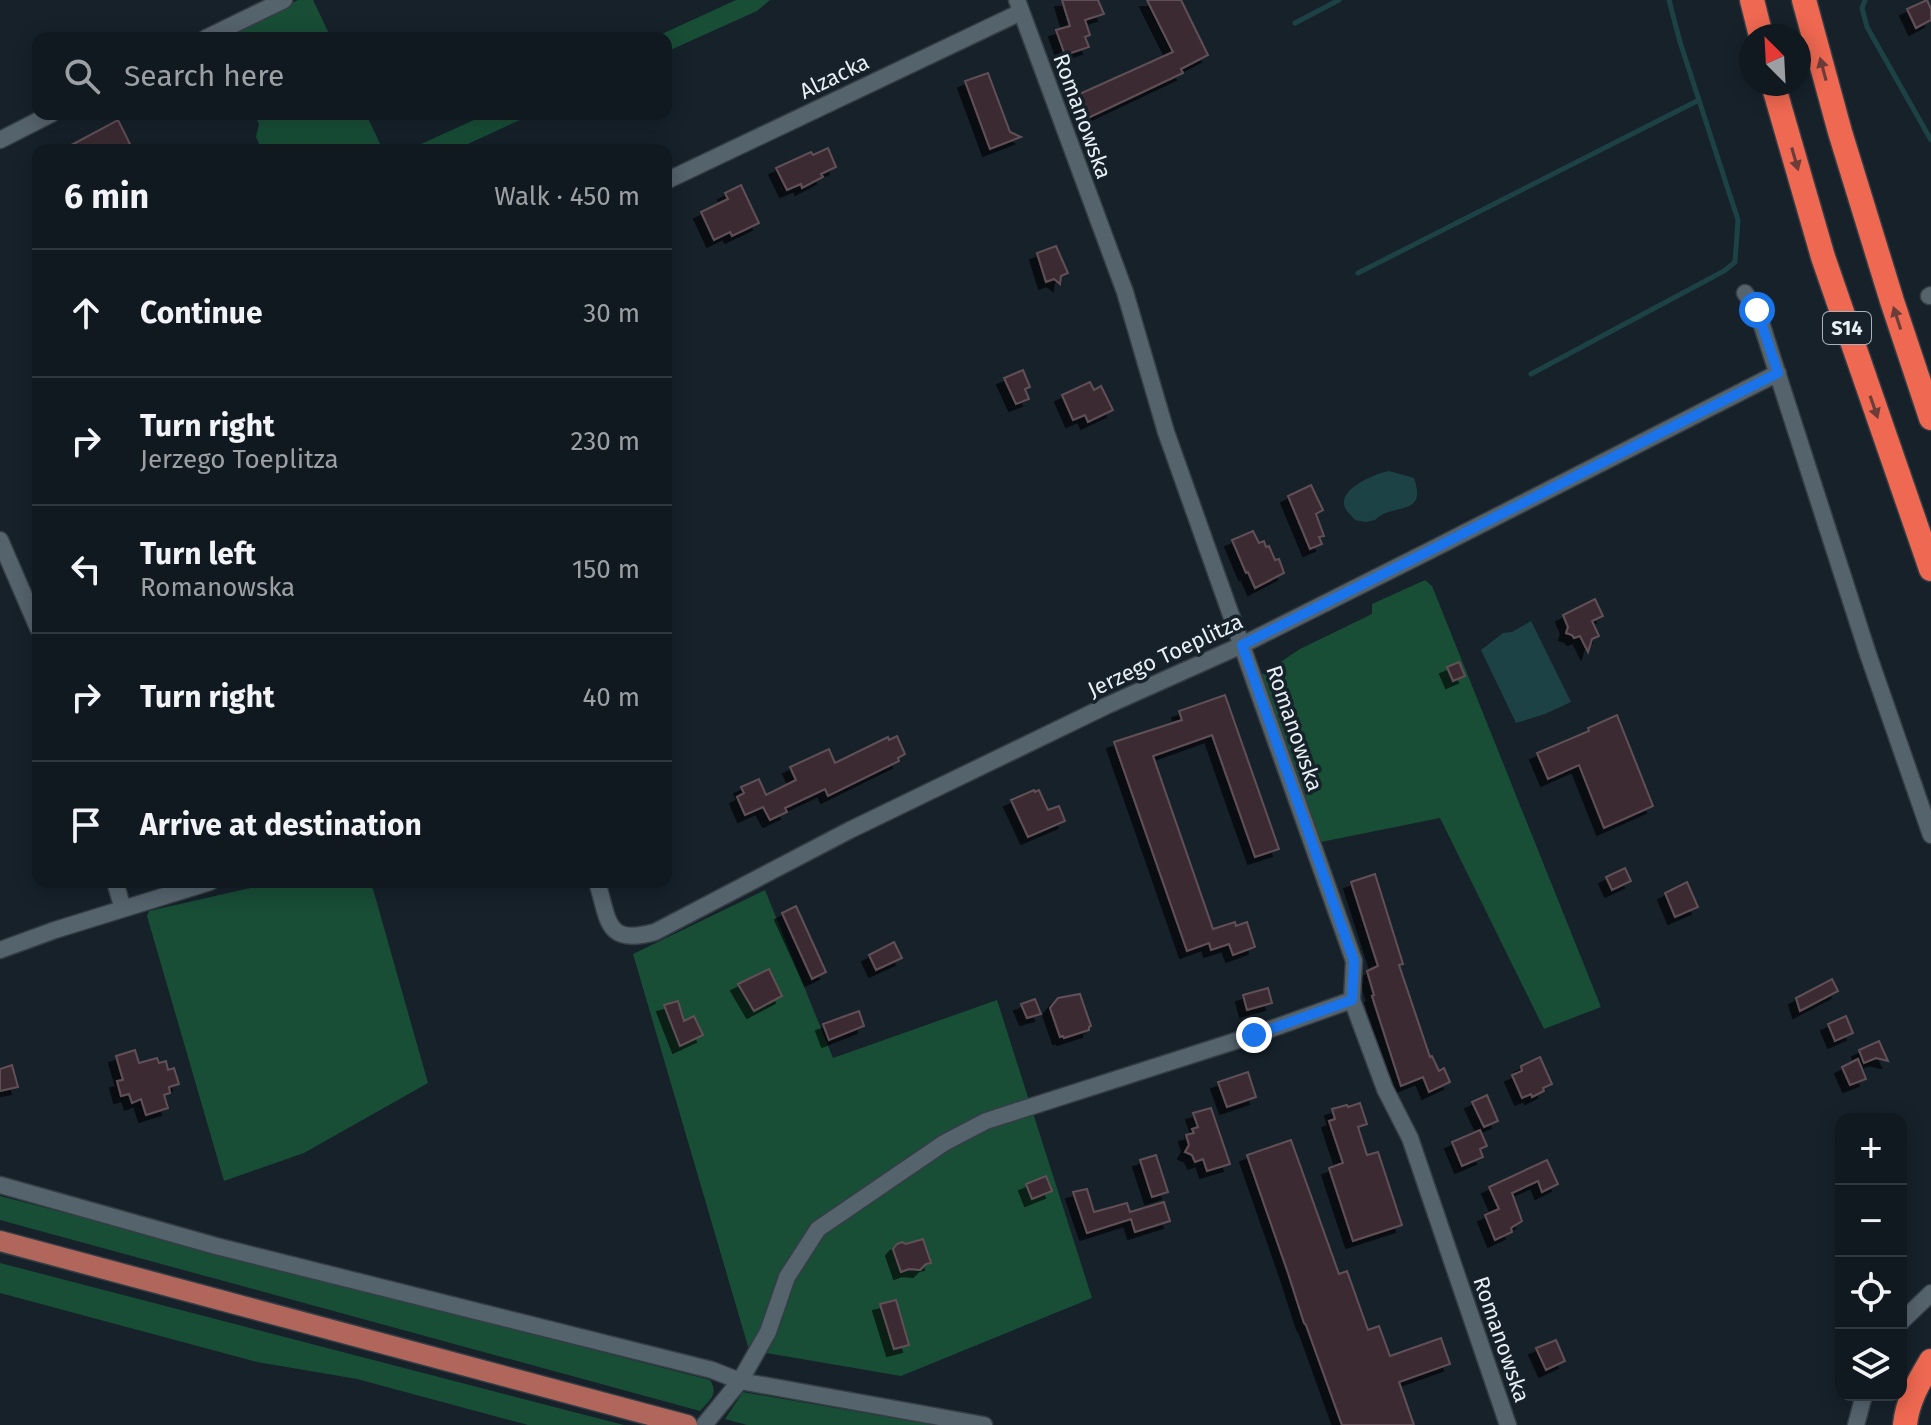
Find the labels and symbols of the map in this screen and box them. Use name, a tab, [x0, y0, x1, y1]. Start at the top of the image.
north arrow	[1739, 24, 1811, 96]
street label: Alzacka	[795, 48, 873, 105]
street label: Romanowska	[1047, 50, 1118, 182]
one-way arrow	[1816, 56, 1828, 81]
one-way arrow	[1789, 147, 1802, 171]
route start	[1739, 292, 1775, 328]
one-way arrow	[1891, 306, 1903, 330]
road number: S14	[1823, 312, 1871, 344]
one-way arrow	[1868, 395, 1880, 419]
street label: Jerzego Toeplitza	[1083, 608, 1247, 703]
street label: Romanowska	[1260, 662, 1329, 795]
route end	[1236, 1017, 1272, 1053]
street label: Romanowska	[1467, 1273, 1536, 1406]

